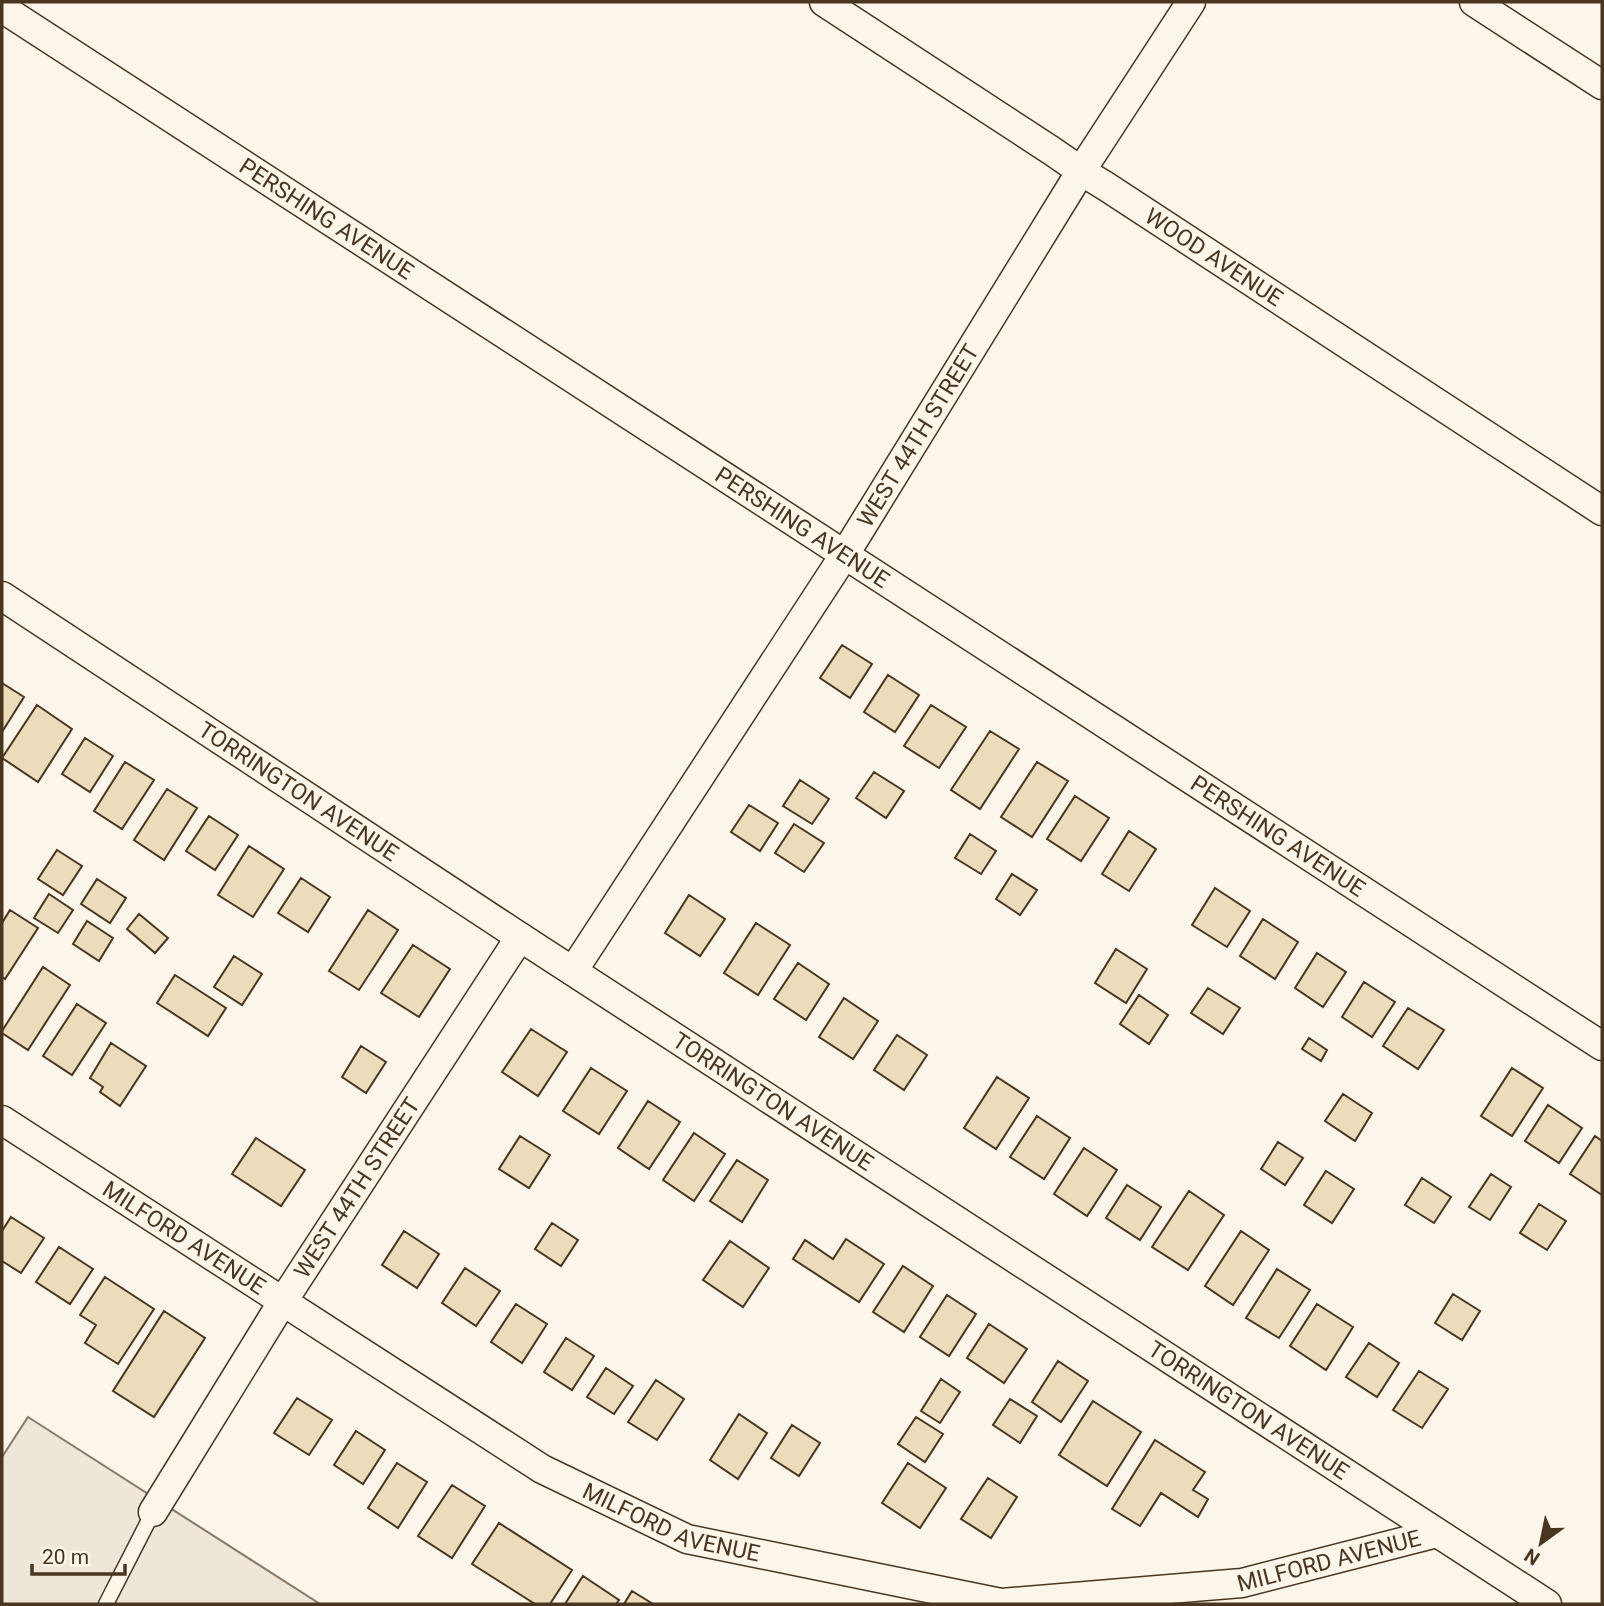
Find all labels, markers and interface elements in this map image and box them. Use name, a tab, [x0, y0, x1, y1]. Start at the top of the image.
street label: PERSHING AVENUE	[234, 153, 419, 285]
street label: WOOD AVENUE	[1140, 203, 1288, 312]
street label: WEST 44TH STREET	[852, 339, 985, 532]
street label: PERSHING AVENUE	[710, 461, 894, 594]
street label: TORRINGTON AVENUE	[193, 716, 403, 867]
street label: PERSHING AVENUE	[1186, 770, 1370, 903]
street label: TORRINGTON AVENUE	[668, 1027, 878, 1177]
street label: WEST 44TH STREET	[289, 1093, 426, 1283]
street label: MILFORD AVENUE	[98, 1176, 270, 1301]
street label: TORRINGTON AVENUE	[1143, 1336, 1354, 1486]
street label: MILFORD AVENUE	[578, 1478, 762, 1568]
north arrow	[1506, 1508, 1576, 1578]
street label: MILFORD AVENUE	[1234, 1525, 1424, 1598]
scale bar	[32, 1532, 124, 1576]
text: N	[1520, 1544, 1544, 1570]
text: 20 m	[42, 1545, 89, 1569]

